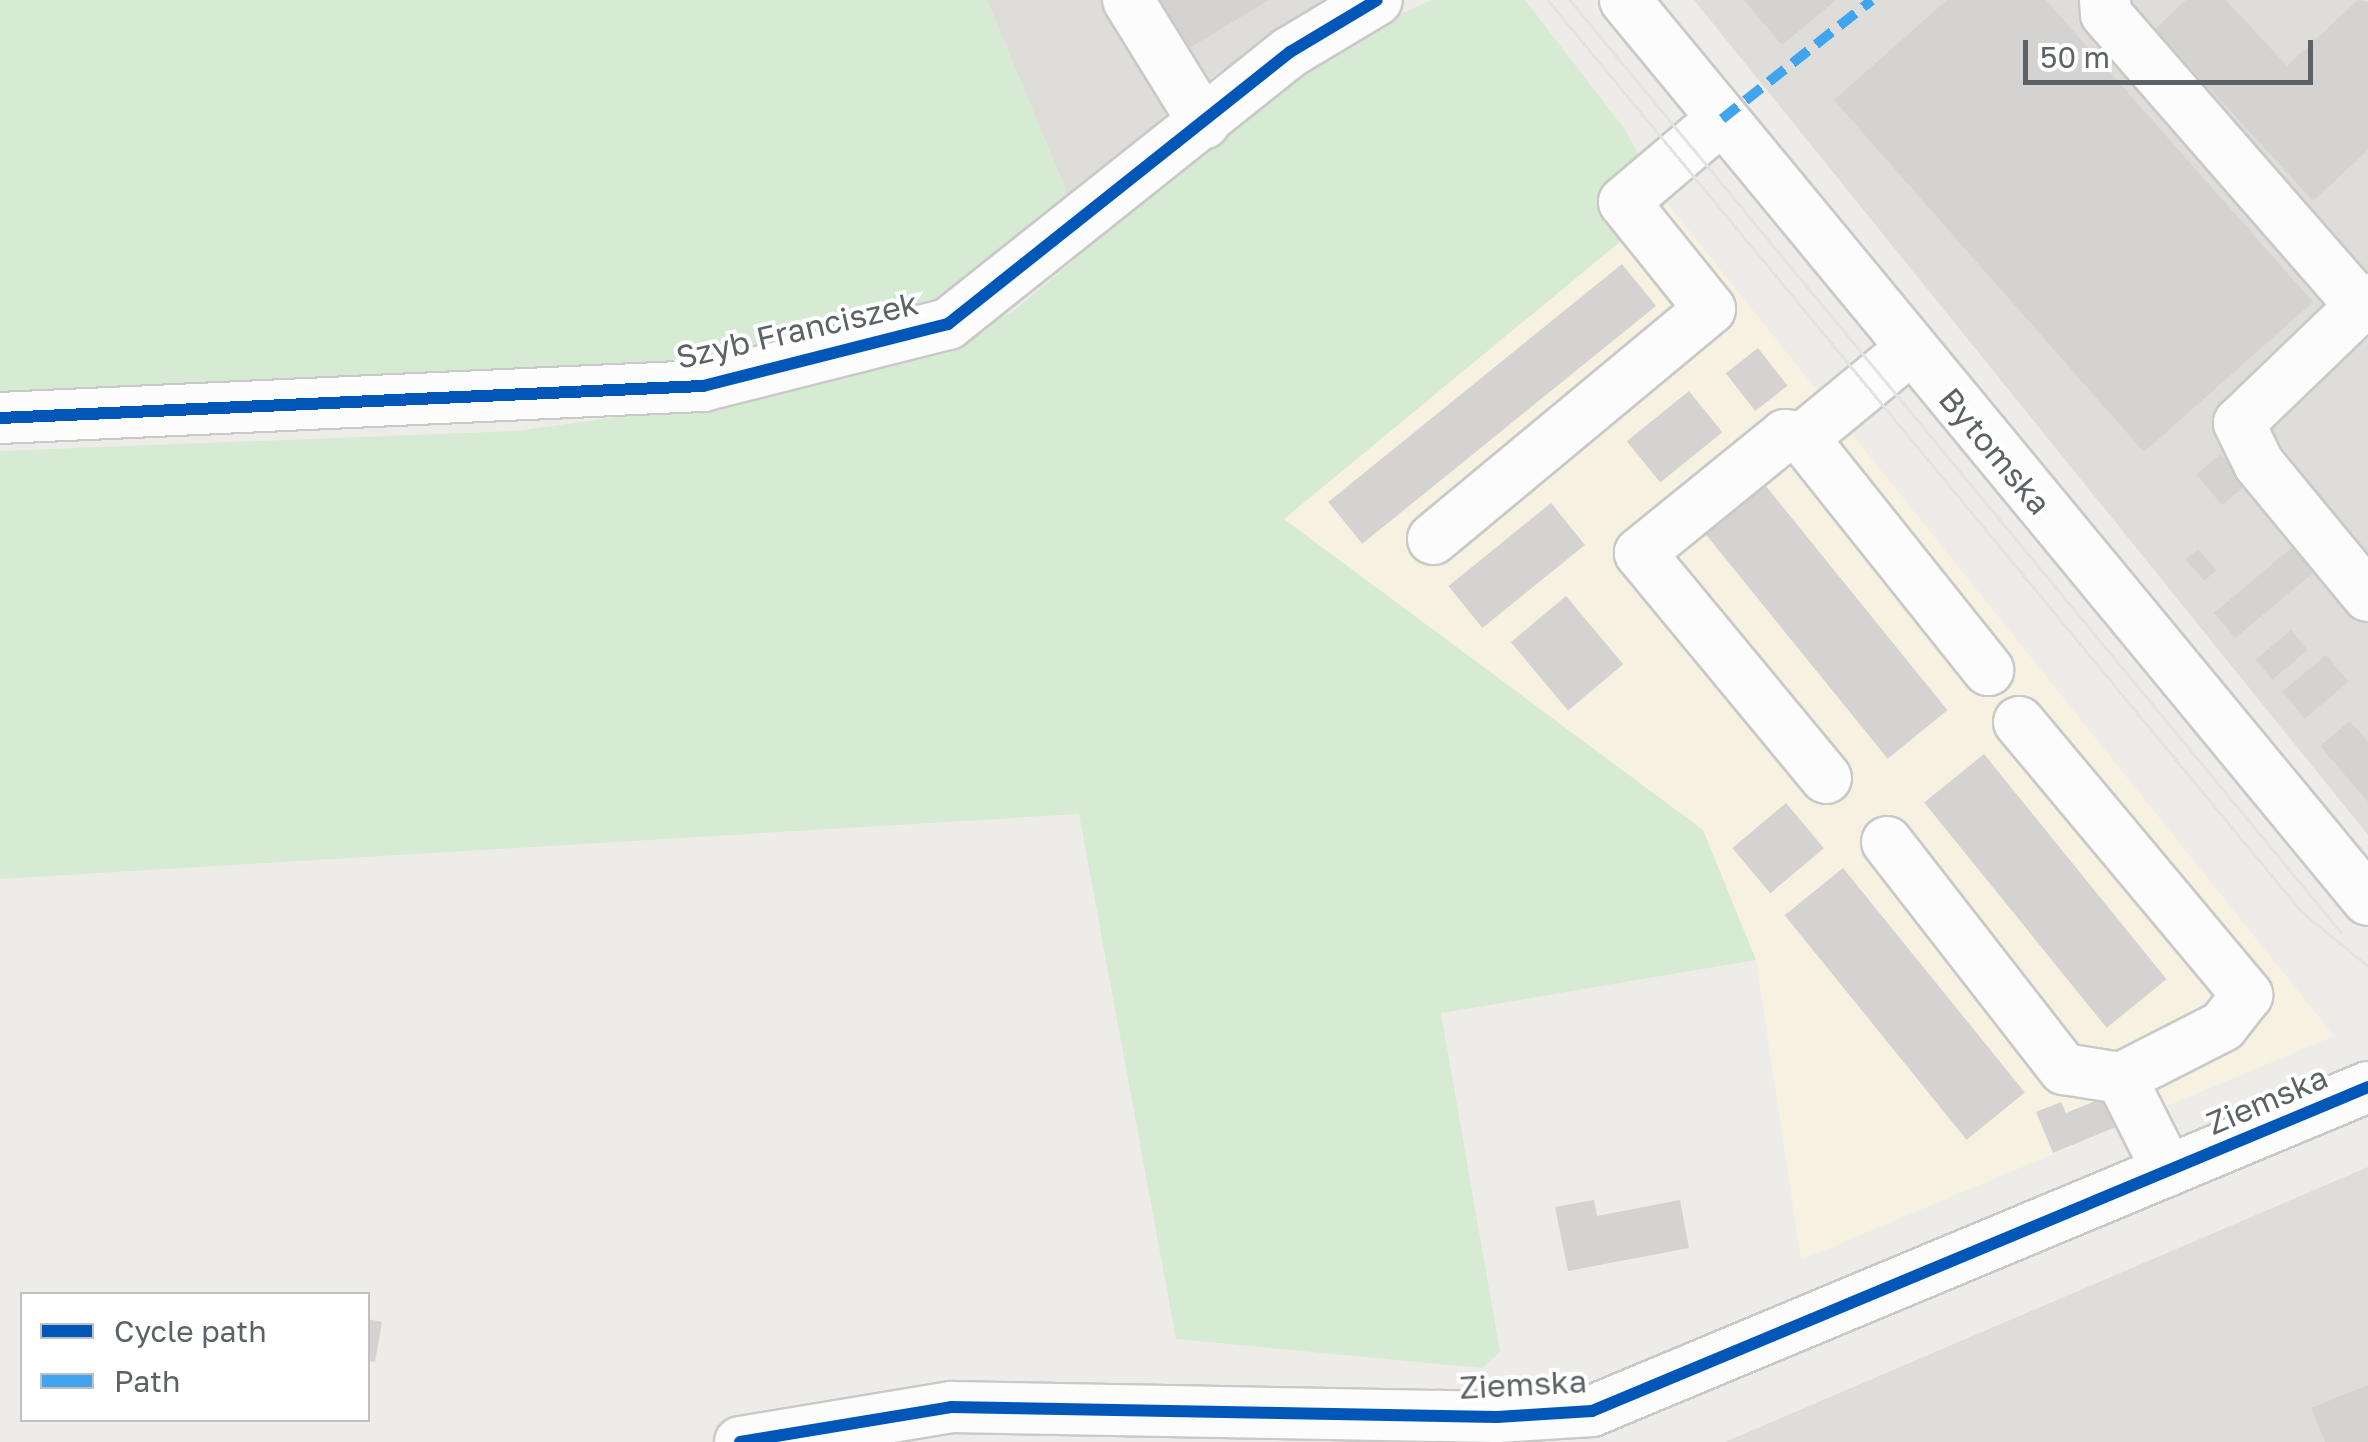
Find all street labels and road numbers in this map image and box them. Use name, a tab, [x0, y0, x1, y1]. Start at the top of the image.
street label: Szyb Franciszek	[672, 283, 922, 377]
street label: Bytomska	[1931, 380, 2059, 522]
street label: Ziemska	[2201, 1057, 2333, 1143]
street label: Ziemska	[1458, 1361, 1588, 1407]

